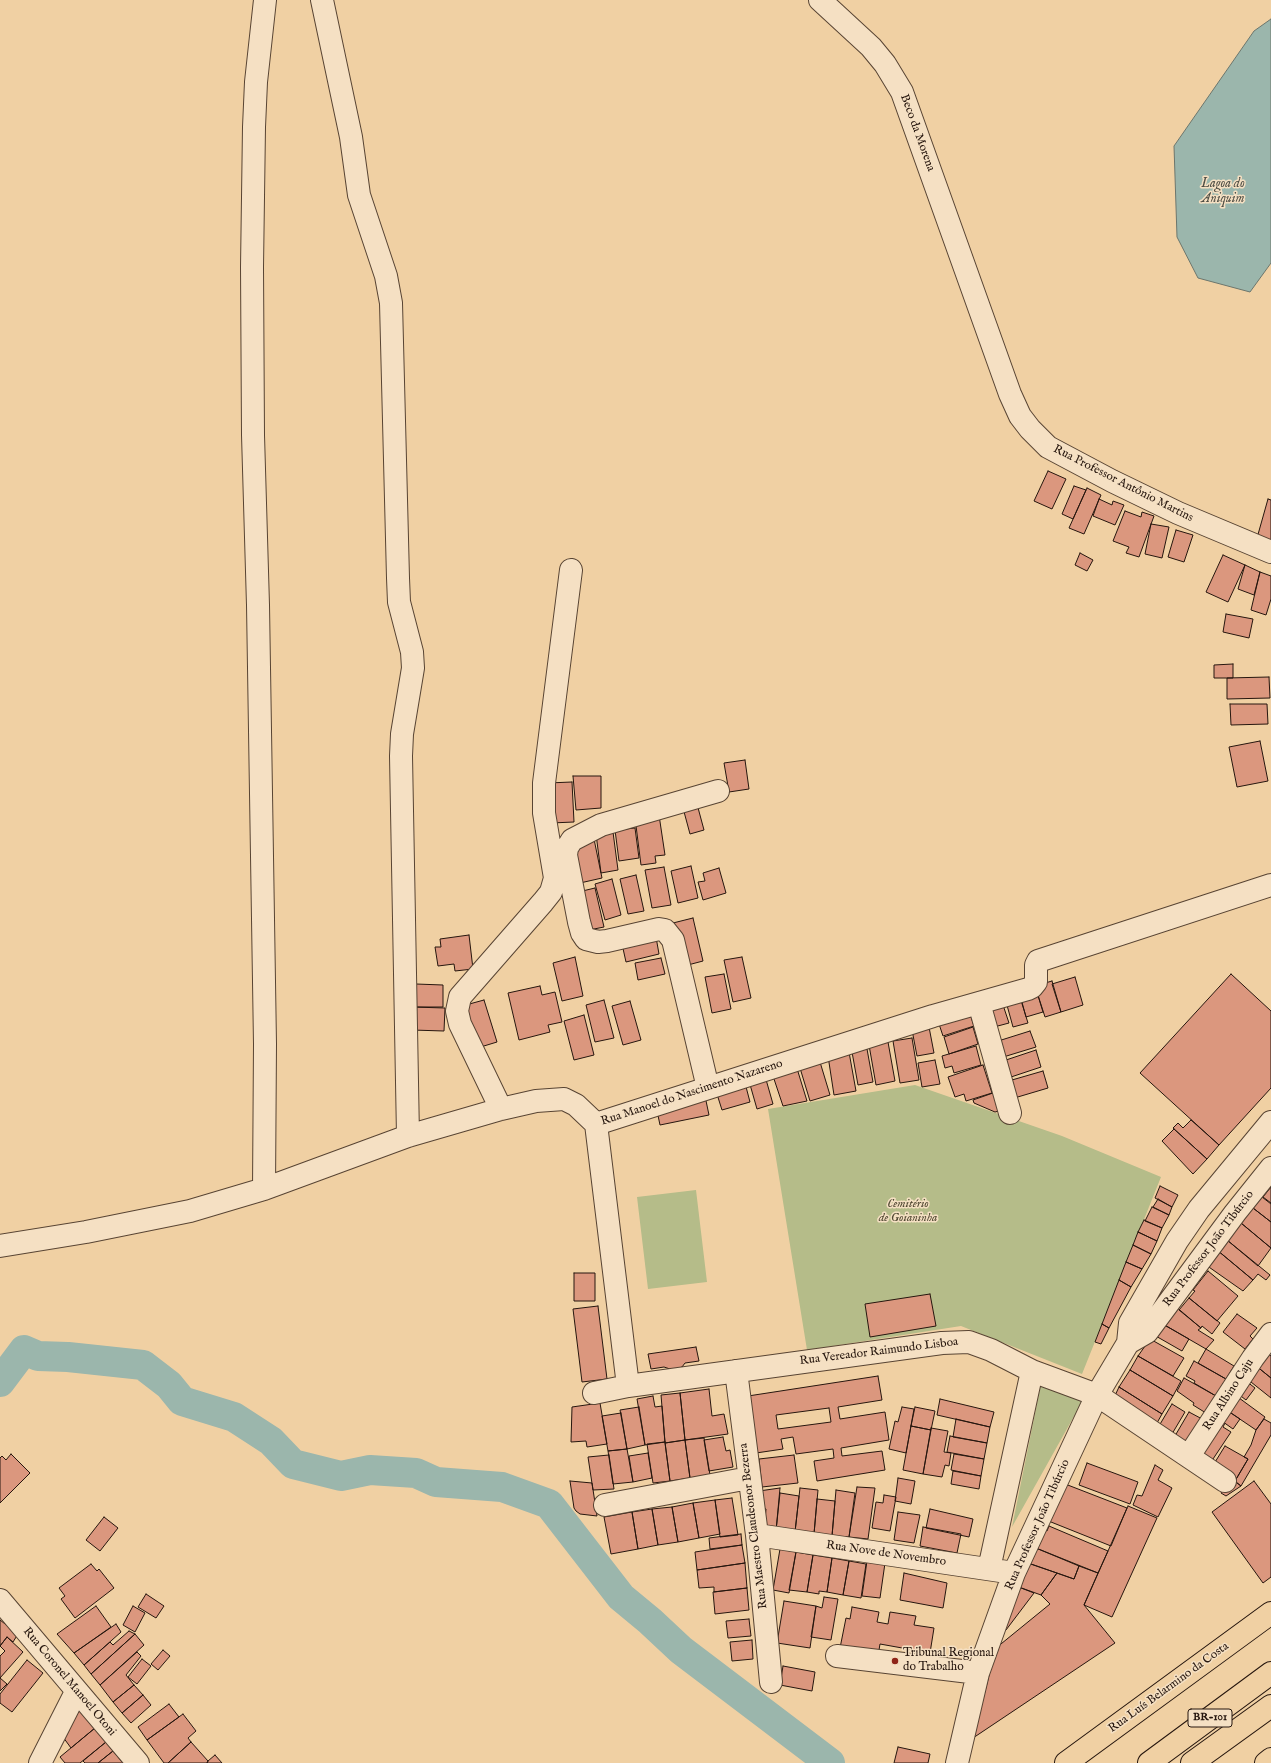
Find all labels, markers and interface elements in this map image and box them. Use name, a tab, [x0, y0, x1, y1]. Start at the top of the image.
street label: Beco da Morena	[896, 92, 938, 174]
water label: Lagoa do Aniquim	[1201, 176, 1245, 207]
street label: Rua Professor Antônio Martins	[1051, 442, 1195, 526]
street label: Rua Manoel do Nascimento Nazareno	[599, 1057, 785, 1129]
street label: Rua Professor João Tibúrcio	[1161, 1188, 1257, 1310]
park label: Cemitério de Goianinha	[879, 1198, 937, 1226]
street label: Rua Vereador Raimundo Lisboa	[799, 1335, 959, 1369]
street label: Rua Albino Caju	[1201, 1357, 1257, 1433]
street label: Rua Maestro Claudeonor Bezerra	[737, 1442, 771, 1610]
street label: Rua Professor João Tibúrcio	[1003, 1457, 1073, 1593]
street label: Rua Nove de Novembro	[825, 1538, 947, 1570]
street label: Rua Coronel Manoel Otoni	[19, 1625, 119, 1739]
street label: Rua Luís Belarmino da Costa	[1106, 1640, 1232, 1736]
place label: Tribunal Regional do Trabalho	[903, 1647, 994, 1675]
marker: Tribunal Regional do Trabalho	[890, 1656, 900, 1666]
road number: BR-101	[1188, 1709, 1232, 1727]

